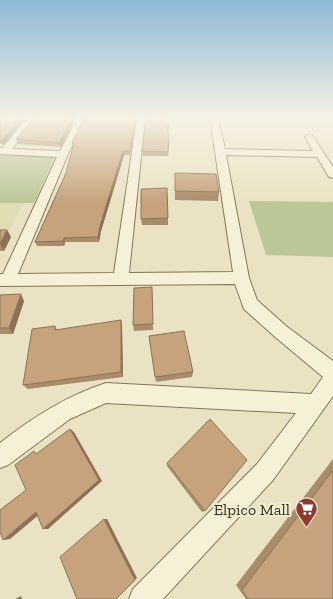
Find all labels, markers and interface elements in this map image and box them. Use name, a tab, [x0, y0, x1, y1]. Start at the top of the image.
supermarket icon: Elpico Mall	[293, 496, 319, 529]
place label: Elpico Mall	[214, 500, 290, 519]

